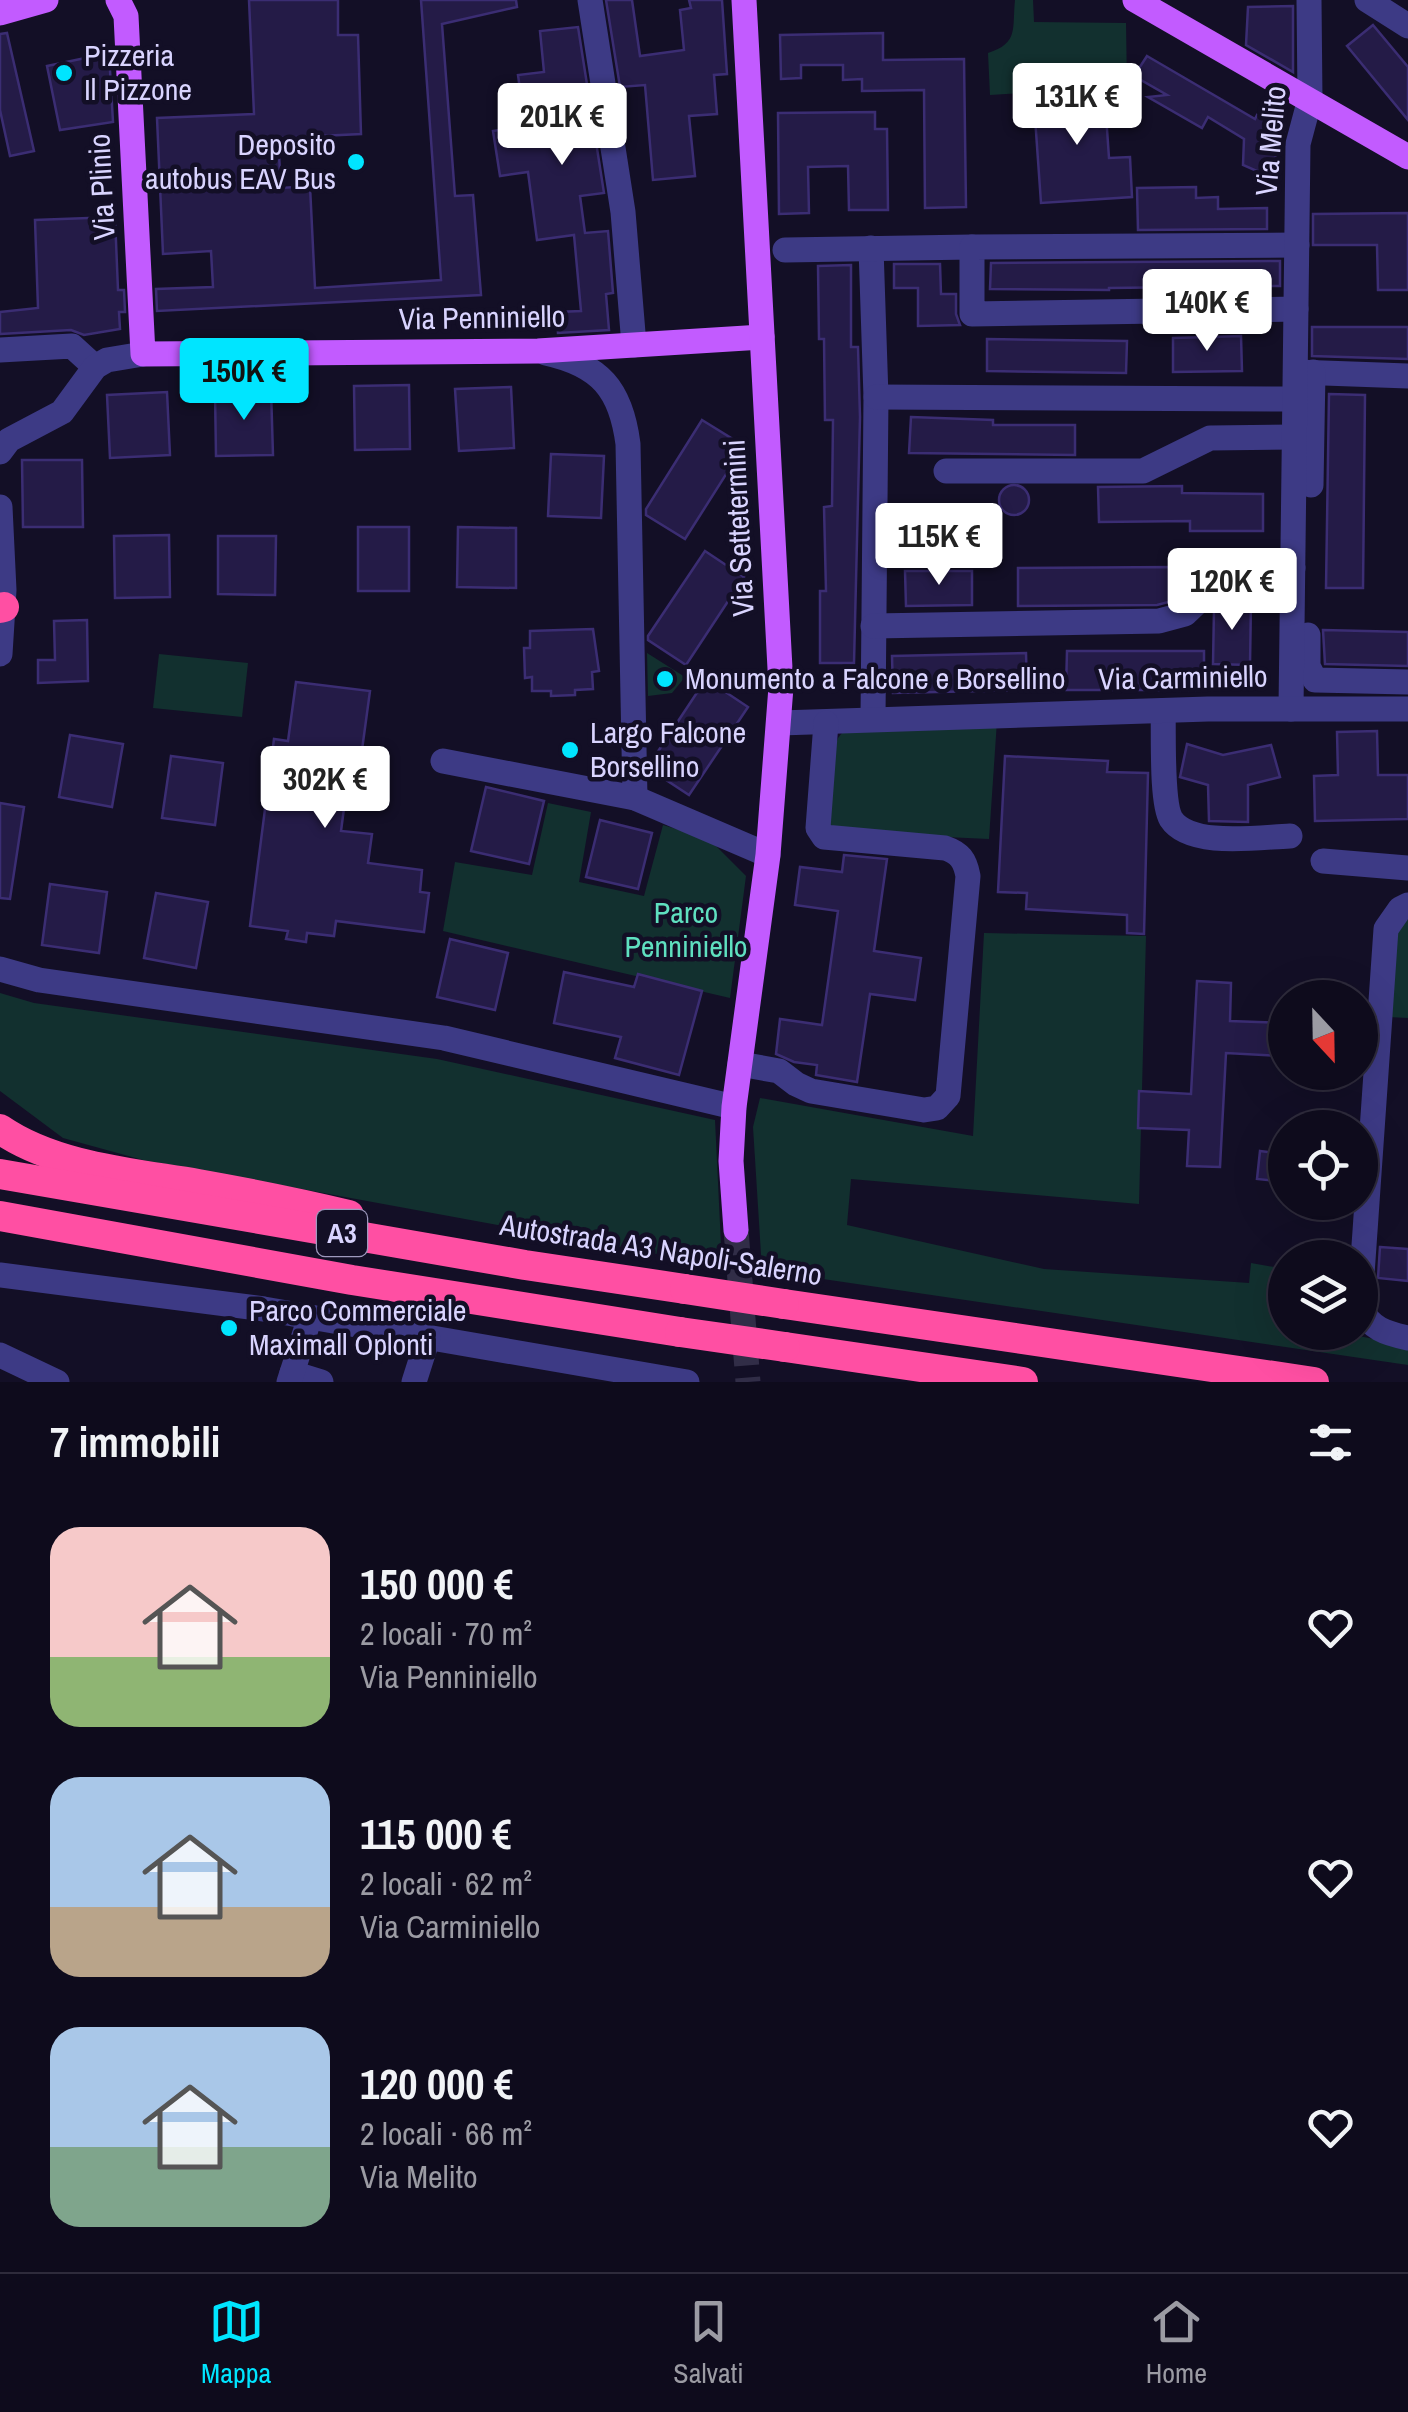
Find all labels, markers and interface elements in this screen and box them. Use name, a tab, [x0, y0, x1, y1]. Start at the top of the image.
place label: Pizzeria Il Pizzone	[84, 35, 192, 109]
marker: Pizzeria Il Pizzone	[53, 62, 75, 84]
pin: 131K €	[996, 63, 1158, 148]
text: 131K €	[1035, 74, 1119, 117]
pin: 201K €	[481, 83, 643, 168]
street label: Via Melito	[1245, 84, 1295, 198]
text: 201K €	[520, 94, 604, 137]
place label: Deposito autobus EAV Bus	[145, 124, 336, 198]
street label: Via Plinio	[78, 133, 124, 241]
marker: Deposito autobus EAV Bus	[345, 151, 367, 173]
pin: 140K €	[1126, 269, 1288, 354]
text: 140K €	[1165, 280, 1249, 323]
street label: Via Penniniello	[398, 296, 566, 338]
pin: 150K €	[163, 338, 325, 423]
text: 150K €	[202, 349, 286, 392]
street label: Via Settetermini	[713, 438, 763, 618]
pin: 115K €	[858, 503, 1020, 588]
text: 115K €	[897, 514, 981, 557]
pin: 120K €	[1151, 548, 1313, 633]
text: 120K €	[1190, 559, 1274, 602]
street label: Via Carminiello	[1098, 656, 1268, 698]
place label: Monumento a Falcone e Borsellino	[685, 658, 1065, 698]
marker: Monumento a Falcone e Borsellino	[654, 668, 676, 690]
place label: Largo Falcone Borsellino	[590, 712, 746, 786]
marker: Largo Falcone Borsellino	[559, 739, 581, 761]
pin: 302K €	[244, 746, 406, 831]
text: 302K €	[283, 757, 367, 800]
park label: Parco Penniniello	[624, 892, 748, 966]
north arrow	[1268, 980, 1378, 1090]
map controls	[1268, 980, 1378, 1350]
button: locate	[1268, 1110, 1378, 1220]
street label: Autostrada A3 Napoli-Salerno	[496, 1204, 825, 1294]
road number: A3	[317, 1210, 367, 1256]
button: layers	[1268, 1240, 1378, 1350]
place label: Parco Commerciale Maximall Oplonti	[249, 1290, 466, 1364]
marker: Parco Commerciale Maximall Oplonti	[218, 1317, 240, 1339]
text: 7 immobili	[50, 1414, 220, 1470]
icon: filters	[1303, 1415, 1358, 1470]
text: 150 000 €	[360, 1556, 513, 1612]
icon: home	[130, 1567, 250, 1687]
icon: heart	[1303, 1600, 1358, 1655]
text: 2 locali · 70 m²	[360, 1612, 532, 1655]
text: Via Penniniello	[360, 1655, 538, 1698]
text: 115 000 €	[360, 1806, 511, 1862]
icon: home	[130, 1817, 250, 1937]
icon: heart	[1303, 1850, 1358, 1905]
text: 2 locali · 62 m²	[360, 1862, 532, 1905]
text: Via Carminiello	[360, 1905, 540, 1948]
text: 120 000 €	[360, 2056, 513, 2112]
icon: home	[130, 2067, 250, 2187]
icon: heart	[1303, 2100, 1358, 2155]
text: 2 locali · 66 m²	[360, 2112, 532, 2155]
text: Via Melito	[360, 2155, 478, 2198]
tab: Mappa	[201, 2294, 271, 2392]
tab: Salvati	[673, 2294, 744, 2392]
tab: Home	[1146, 2294, 1207, 2392]

